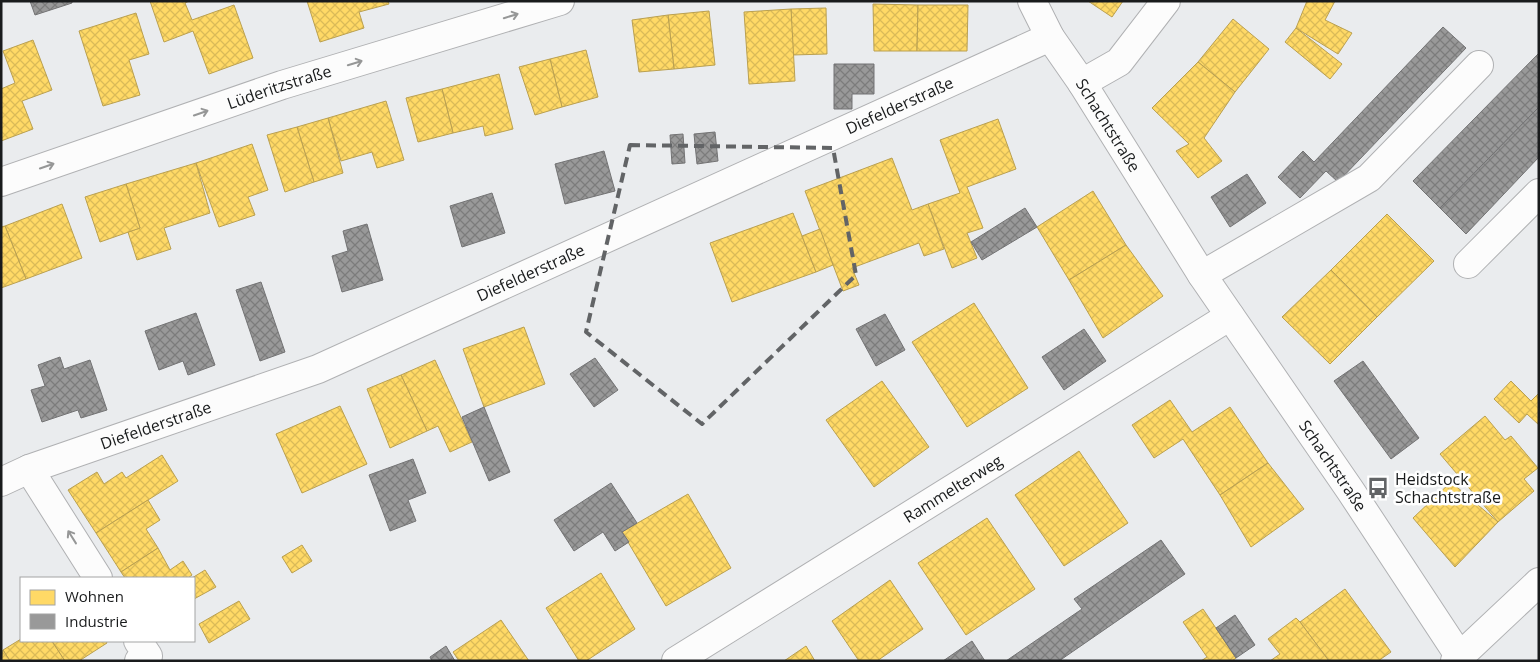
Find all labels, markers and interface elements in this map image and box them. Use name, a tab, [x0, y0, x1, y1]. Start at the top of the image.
one-way arrow	[503, 10, 519, 20]
one-way arrow	[347, 57, 363, 67]
street label: Lüderitzstraße	[224, 60, 334, 114]
street label: Diefelderstraße	[842, 71, 957, 139]
street label: Schachtstraße	[1071, 74, 1146, 176]
one-way arrow	[193, 108, 208, 117]
one-way arrow	[39, 161, 55, 170]
street label: Diefelderstraße	[473, 239, 588, 307]
street label: Diefelderstraße	[97, 396, 214, 455]
street label: Schachtstraße	[1294, 416, 1372, 516]
street label: Rammelterweg	[899, 449, 1007, 528]
place label: Heidstock Schachtstraße	[1395, 468, 1501, 508]
bus stop icon: Heidstock Schachtstraße	[1365, 475, 1391, 501]
one-way arrow	[67, 530, 78, 544]
legend	[20, 577, 195, 642]
text: Wohnen	[65, 586, 124, 606]
text: Industrie	[65, 611, 128, 631]

